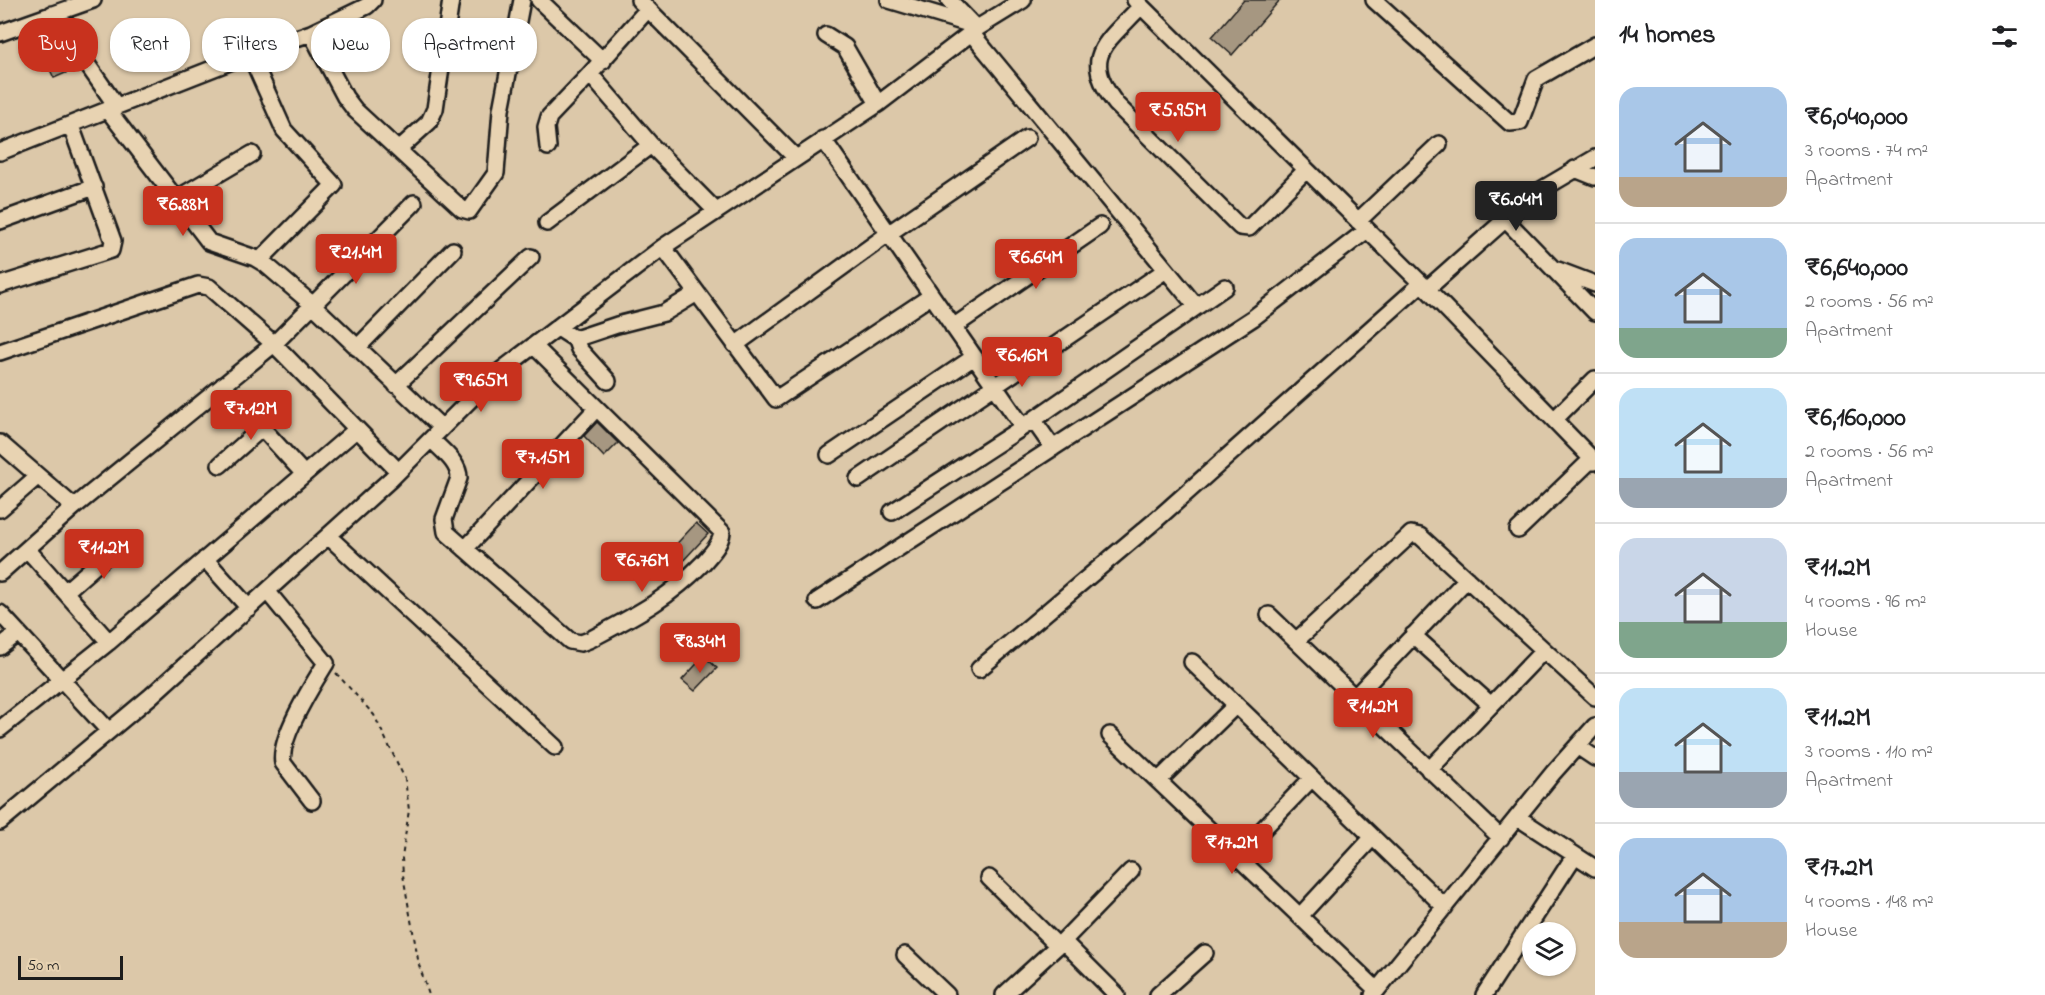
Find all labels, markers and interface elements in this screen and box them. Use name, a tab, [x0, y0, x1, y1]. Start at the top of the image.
text: 14 homes	[1619, 17, 1715, 55]
chip: Buy	[18, 18, 98, 72]
chip: Rent	[110, 18, 190, 72]
chip: Filters	[202, 18, 299, 72]
chip: New	[311, 18, 390, 72]
chip: Apartment	[402, 18, 537, 72]
icon: filters	[1988, 20, 2021, 53]
pin: ₹5.95M	[1129, 92, 1227, 143]
text: ₹5.95M	[1149, 97, 1207, 126]
text: ₹6,040,000	[1805, 99, 1908, 137]
icon: home	[1667, 111, 1739, 183]
text: 3 rooms · 74 m²	[1805, 137, 1928, 166]
text: Apartment	[1805, 166, 1893, 195]
pin: ₹6.04M	[1467, 181, 1565, 232]
pin: ₹6.88M	[134, 186, 232, 237]
text: ₹6.04M	[1489, 186, 1543, 215]
text: ₹6.88M	[157, 191, 209, 220]
pin: ₹21.4M	[307, 234, 405, 285]
text: ₹21.4M	[330, 239, 382, 268]
pin: ₹6.64M	[987, 239, 1085, 290]
text: ₹6.64M	[1009, 244, 1063, 273]
text: ₹6,640,000	[1805, 250, 1908, 288]
icon: home	[1667, 262, 1739, 334]
text: 2 rooms · 56 m²	[1805, 288, 1934, 317]
text: Apartment	[1805, 317, 1893, 346]
pin: ₹6.16M	[973, 337, 1071, 388]
text: ₹6.16M	[996, 342, 1048, 371]
pin: ₹9.65M	[432, 362, 530, 413]
text: ₹9.65M	[454, 367, 508, 396]
pin: ₹7.12M	[202, 390, 300, 441]
text: ₹7.12M	[225, 395, 277, 424]
text: ₹6,160,000	[1805, 400, 1906, 438]
icon: home	[1667, 412, 1739, 484]
text: 2 rooms · 56 m²	[1805, 438, 1934, 467]
pin: ₹7.15M	[494, 439, 592, 490]
text: ₹7.15M	[516, 444, 570, 473]
text: Apartment	[1805, 467, 1893, 496]
pin: ₹11.2M	[55, 529, 153, 580]
text: ₹11.2M	[79, 534, 129, 563]
pin: ₹6.76M	[593, 542, 691, 593]
text: ₹6.76M	[615, 547, 669, 576]
text: ₹11.2M	[1805, 550, 1871, 588]
icon: home	[1667, 562, 1739, 634]
text: 4 rooms · 96 m²	[1805, 588, 1926, 617]
text: House	[1805, 617, 1858, 646]
pin: ₹8.34M	[651, 623, 749, 674]
text: ₹8.34M	[674, 628, 726, 657]
pin: ₹11.2M	[1324, 688, 1422, 739]
text: ₹11.2M	[1348, 693, 1398, 722]
text: ₹11.2M	[1805, 700, 1871, 738]
icon: home	[1667, 712, 1739, 784]
text: 3 rooms · 110 m²	[1805, 738, 1933, 767]
text: Apartment	[1805, 767, 1893, 796]
pin: ₹17.2M	[1183, 824, 1281, 875]
text: ₹17.2M	[1206, 829, 1258, 858]
text: ₹17.2M	[1805, 850, 1874, 888]
icon: home	[1667, 862, 1739, 934]
text: 4 rooms · 148 m²	[1805, 888, 1934, 917]
text: House	[1805, 917, 1858, 946]
map controls	[1522, 922, 1576, 976]
button: layers	[1522, 922, 1576, 976]
scale bar	[18, 953, 123, 980]
text: 50 m	[27, 954, 59, 978]

